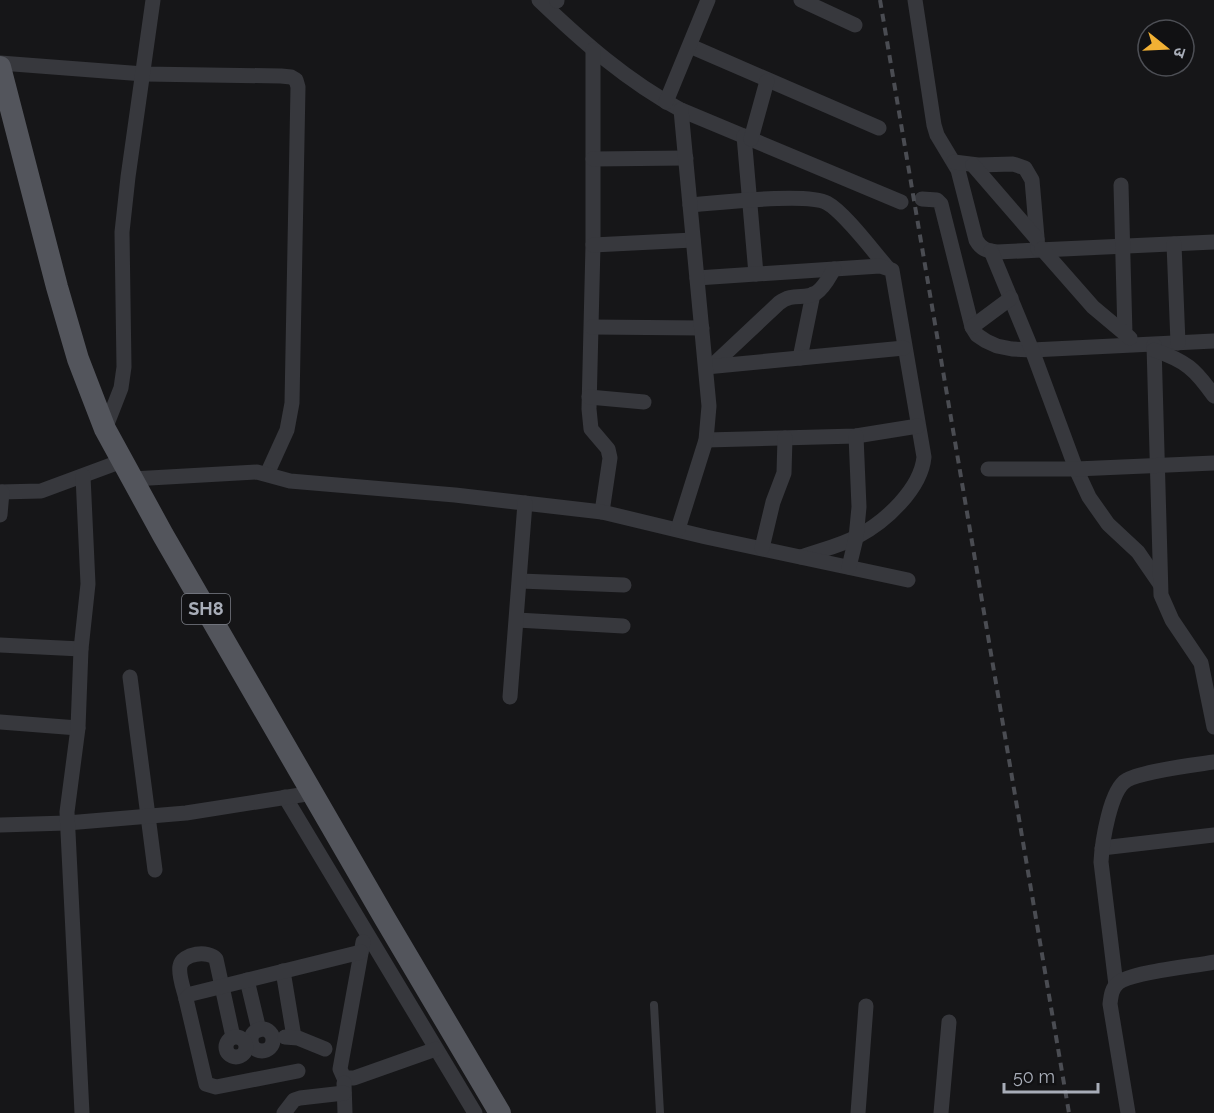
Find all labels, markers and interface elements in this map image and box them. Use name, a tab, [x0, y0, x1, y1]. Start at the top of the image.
north arrow	[1136, 18, 1196, 78]
text: उ	[1169, 45, 1190, 60]
road number: SH8	[182, 594, 230, 624]
scale bar	[1004, 1056, 1098, 1094]
text: 50 m	[1013, 1066, 1055, 1087]

